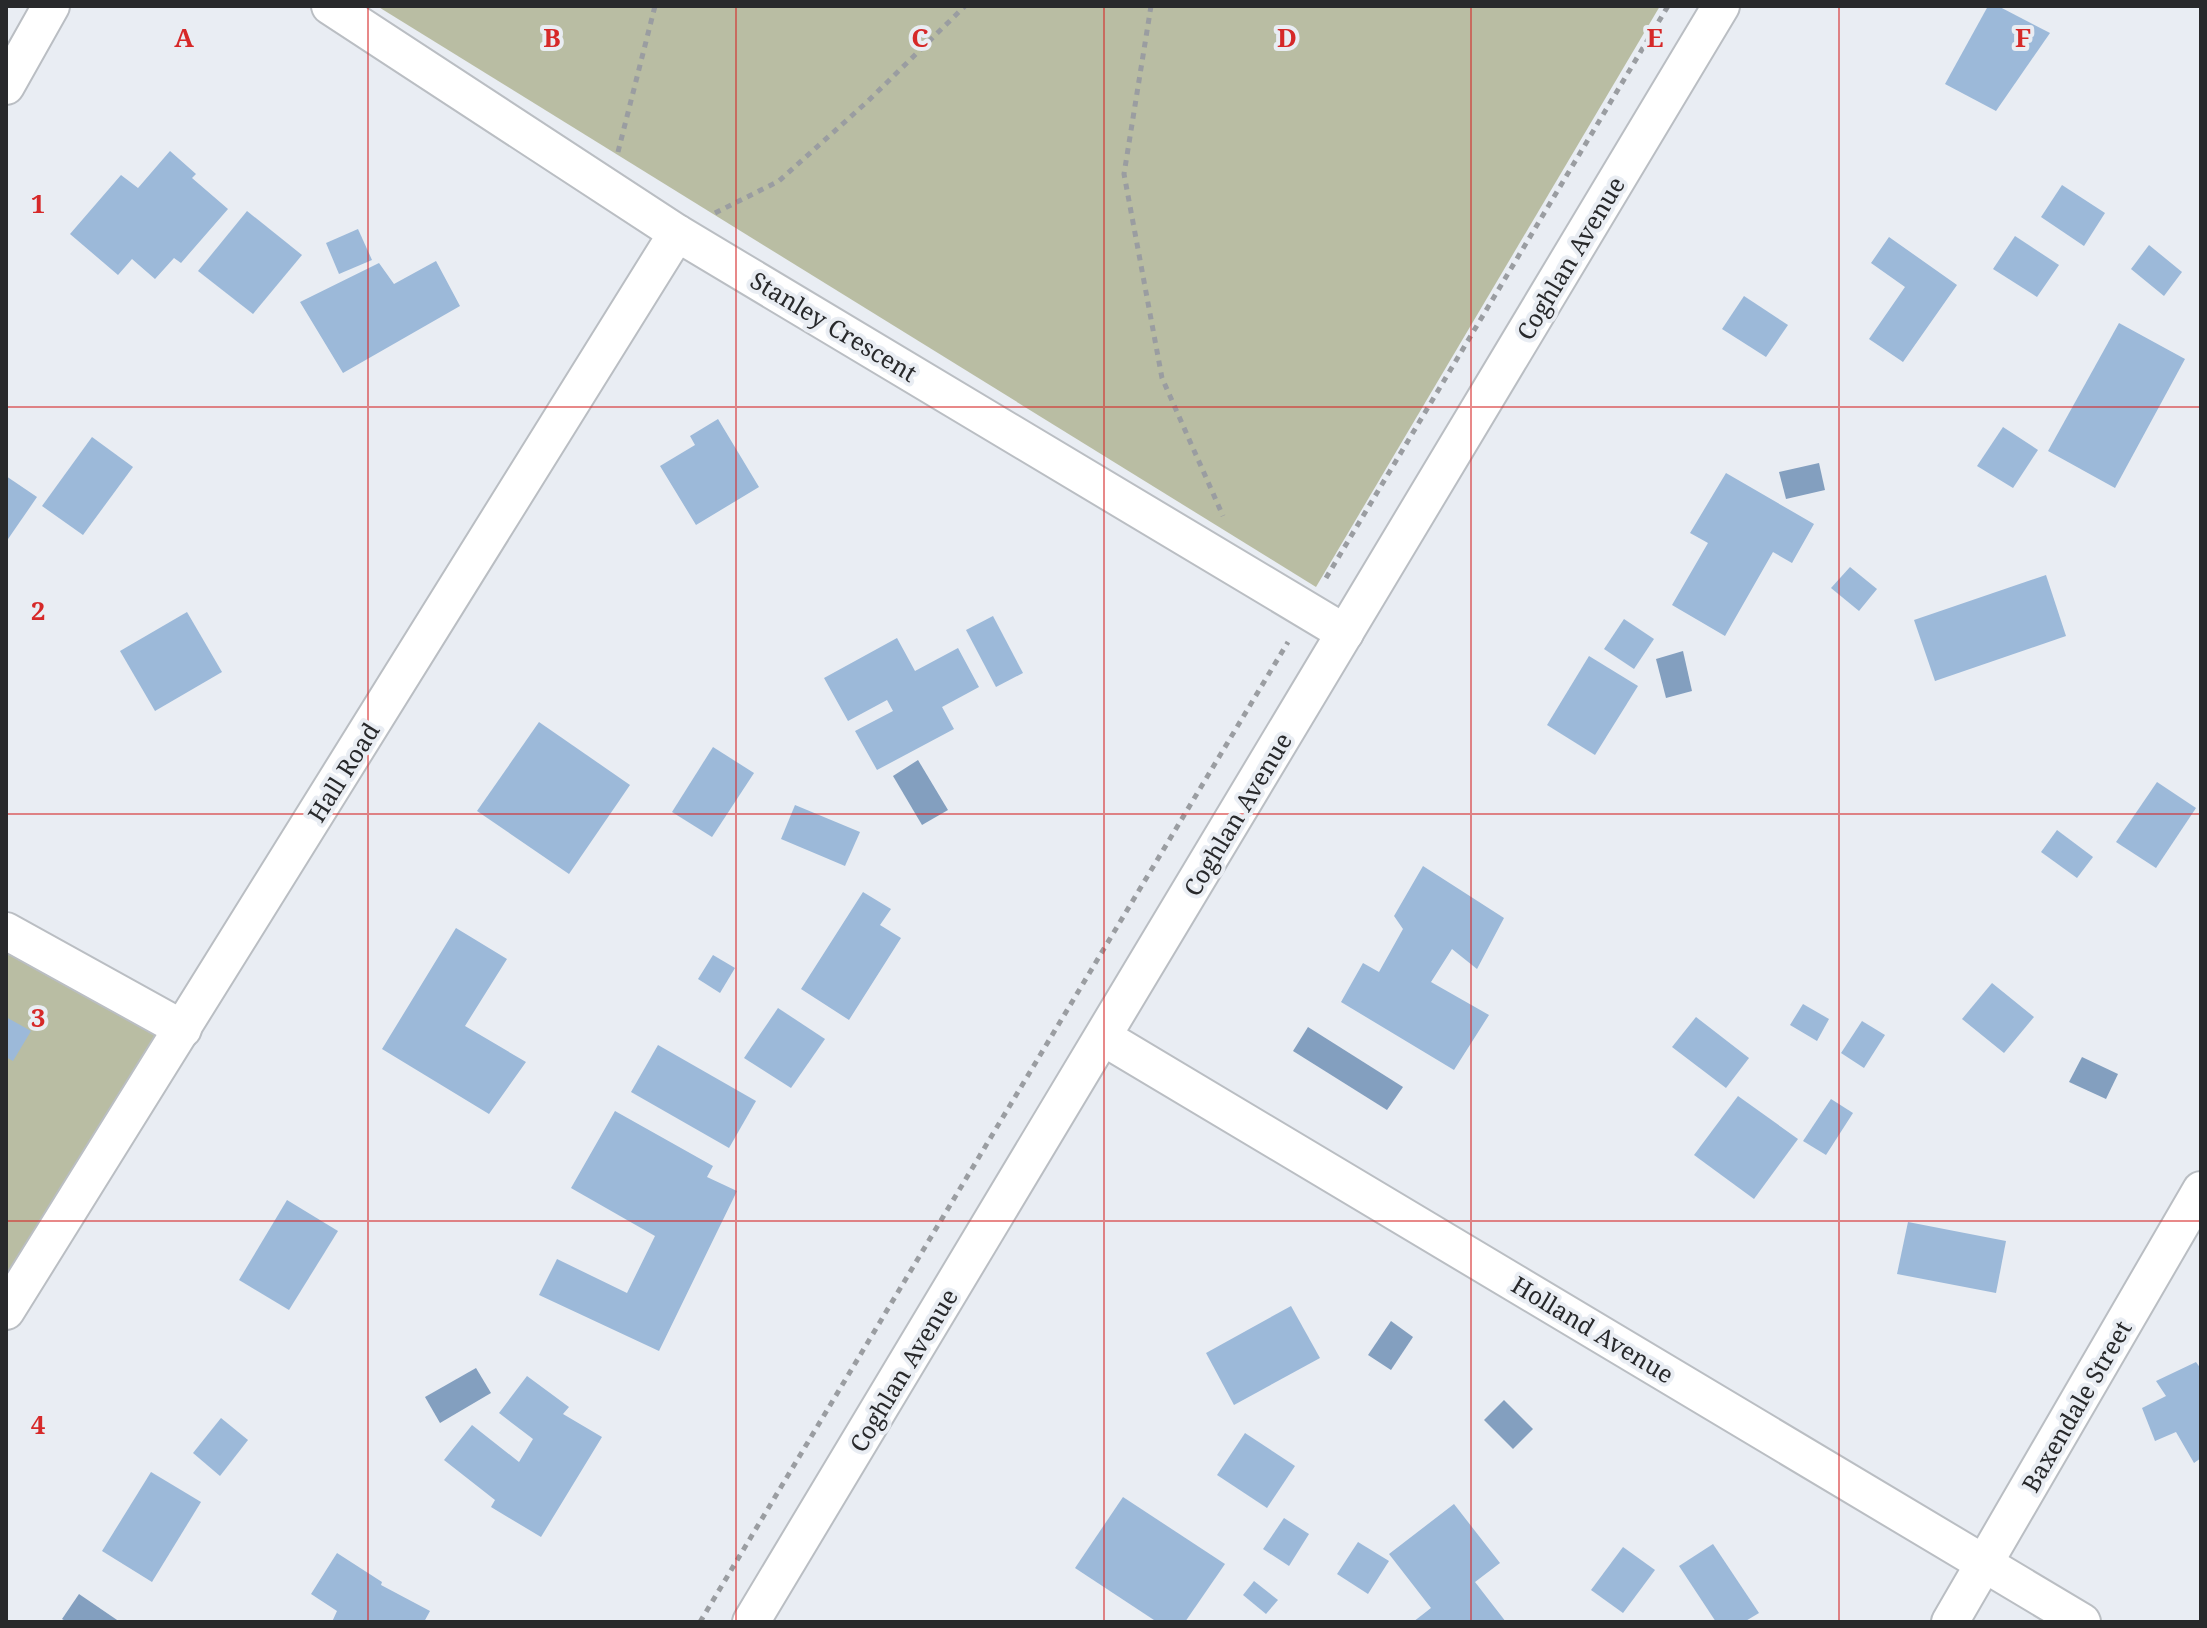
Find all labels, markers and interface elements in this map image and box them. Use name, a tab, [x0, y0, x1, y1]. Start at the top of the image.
text: A	[174, 19, 194, 55]
text: B	[543, 19, 561, 55]
text: C	[911, 19, 929, 55]
text: D	[1277, 19, 1297, 55]
text: E	[1647, 19, 1664, 55]
text: F	[2015, 19, 2031, 55]
street label: Coghlan Avenue	[1508, 170, 1632, 346]
text: 1	[31, 185, 45, 221]
street label: Stanley Crescent	[745, 263, 923, 389]
text: 2	[31, 592, 45, 628]
street label: Hall Road	[299, 716, 387, 828]
street label: Coghlan Avenue	[1175, 726, 1299, 902]
text: 3	[31, 999, 45, 1035]
street label: Holland Avenue	[1506, 1268, 1680, 1390]
street label: Coghlan Avenue	[841, 1282, 965, 1458]
street label: Baxendale Street	[2013, 1314, 2139, 1498]
text: 4	[31, 1406, 46, 1442]

